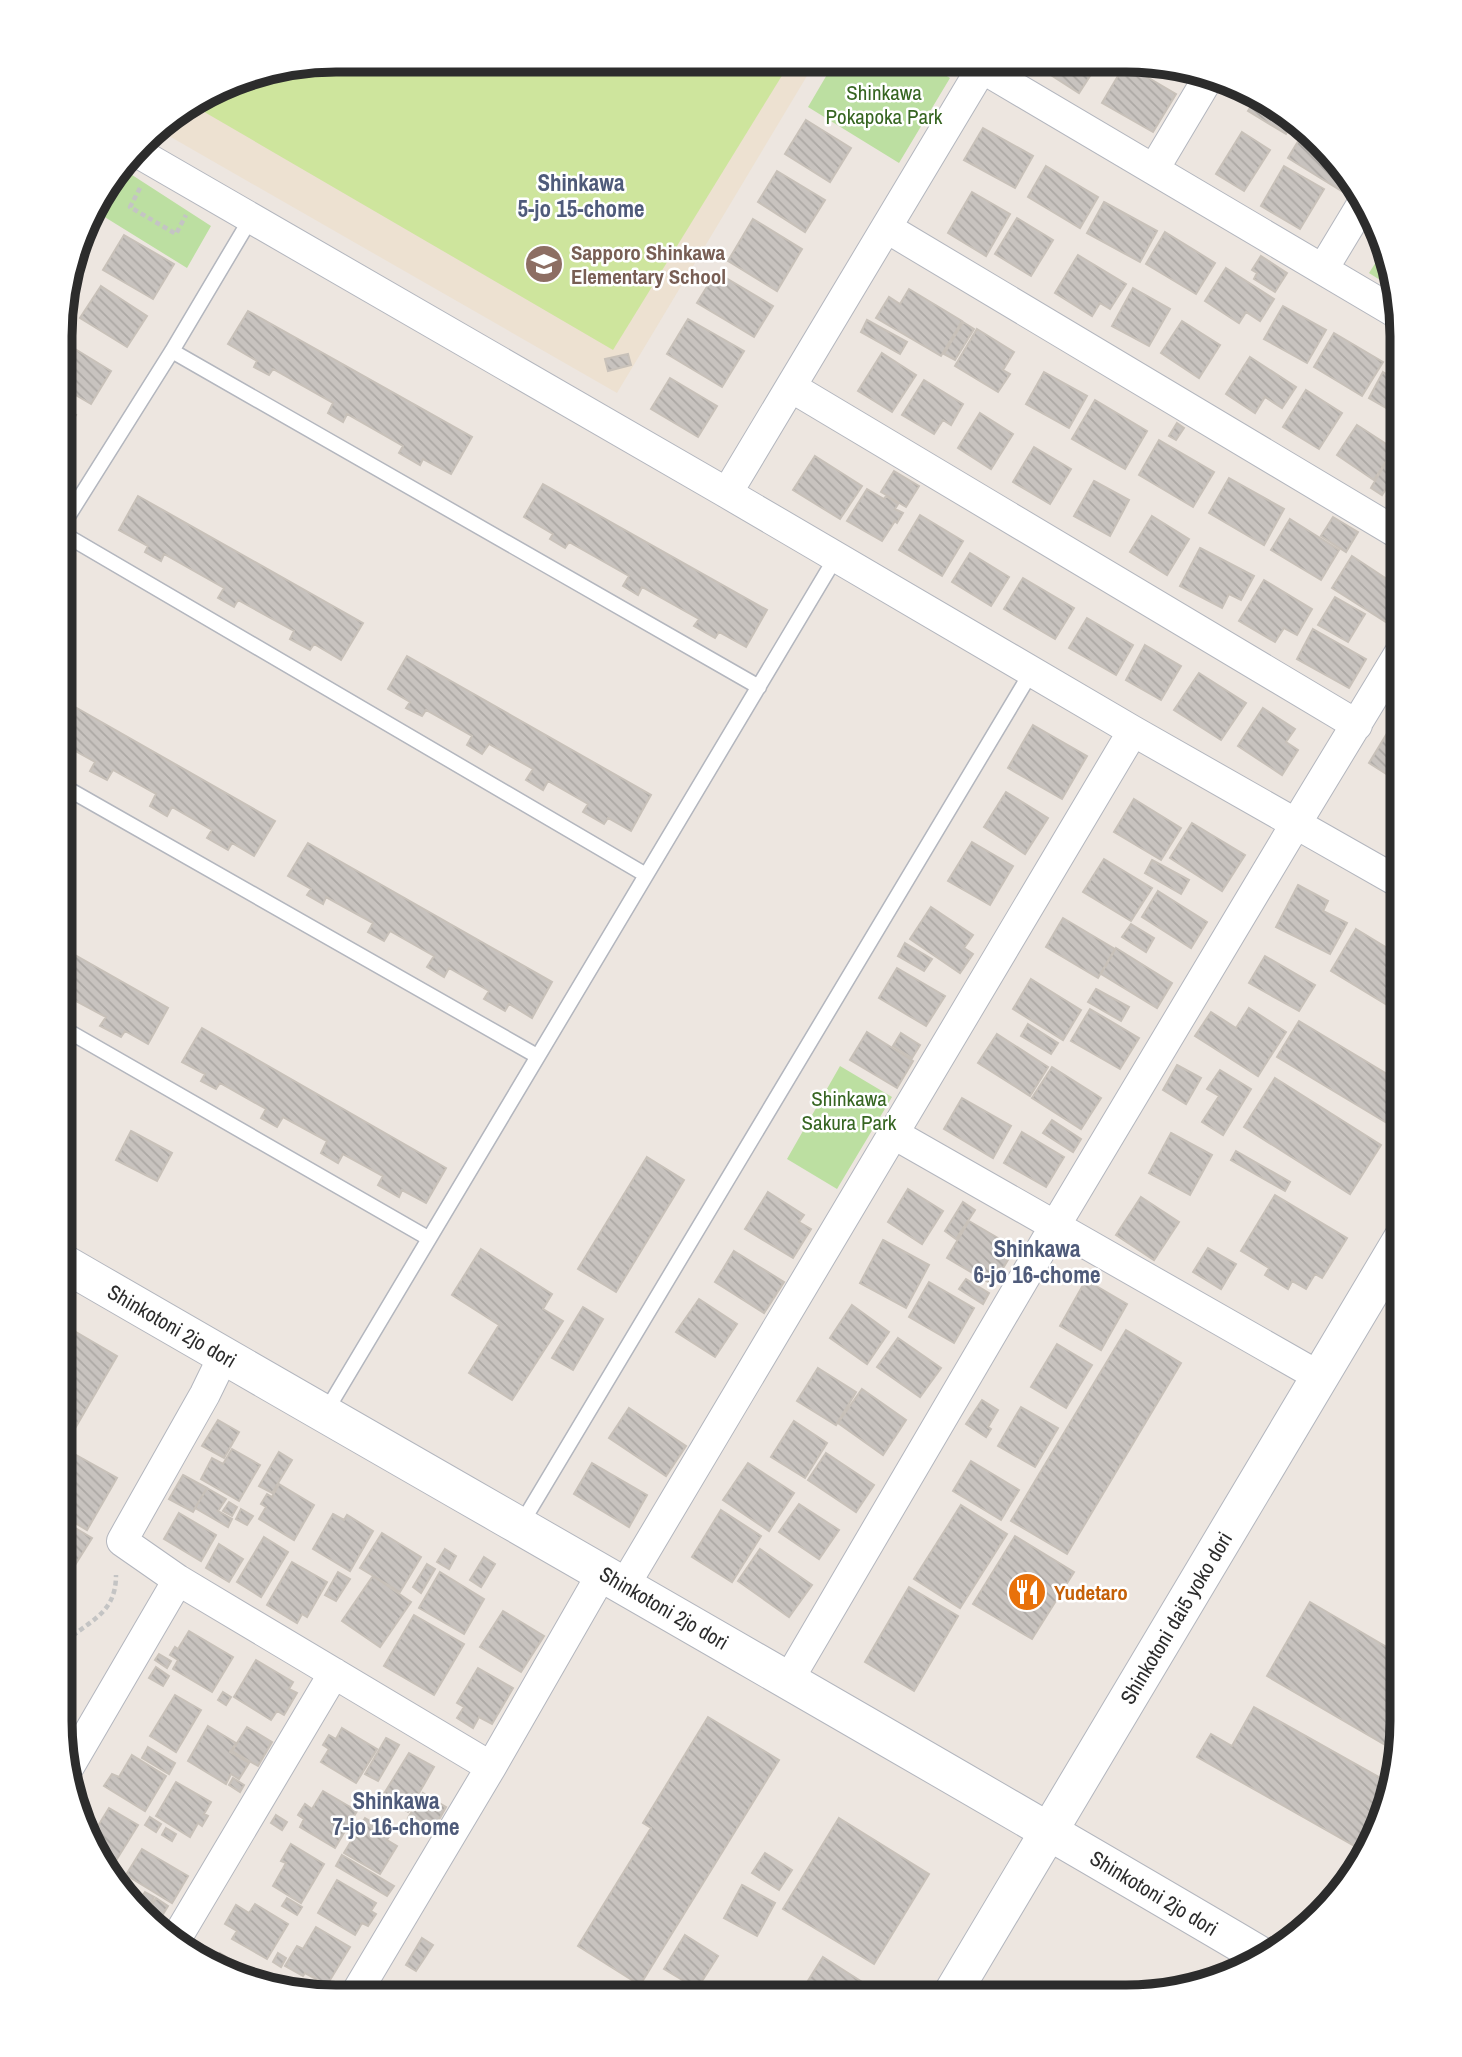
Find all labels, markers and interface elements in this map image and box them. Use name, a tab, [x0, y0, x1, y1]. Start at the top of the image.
park label: Shinkawa Pokapoka Park	[826, 78, 943, 131]
district label: Shinkawa 5-jo 15-chome	[518, 167, 644, 224]
place label: Sapporo Shinkawa Elementary School	[571, 238, 726, 291]
school or university icon: Sapporo Shinkawa Elementary School	[523, 243, 565, 285]
park label: Shinkawa Sakura Park	[802, 1084, 897, 1137]
district label: Shinkawa 6-jo 16-chome	[974, 1233, 1100, 1290]
street label: Shinkotoni 2jo dori	[102, 1277, 242, 1375]
street label: Shinkotoni dai5 yoko dori	[1113, 1526, 1239, 1710]
street label: Shinkotoni 2jo dori	[594, 1559, 734, 1657]
restaurant icon: Yudetaro	[1006, 1571, 1048, 1613]
place label: Yudetaro	[1054, 1578, 1128, 1607]
district label: Shinkawa 7-jo 16-chome	[333, 1785, 459, 1842]
street label: Shinkotoni 2jo dori	[1085, 1843, 1223, 1943]

